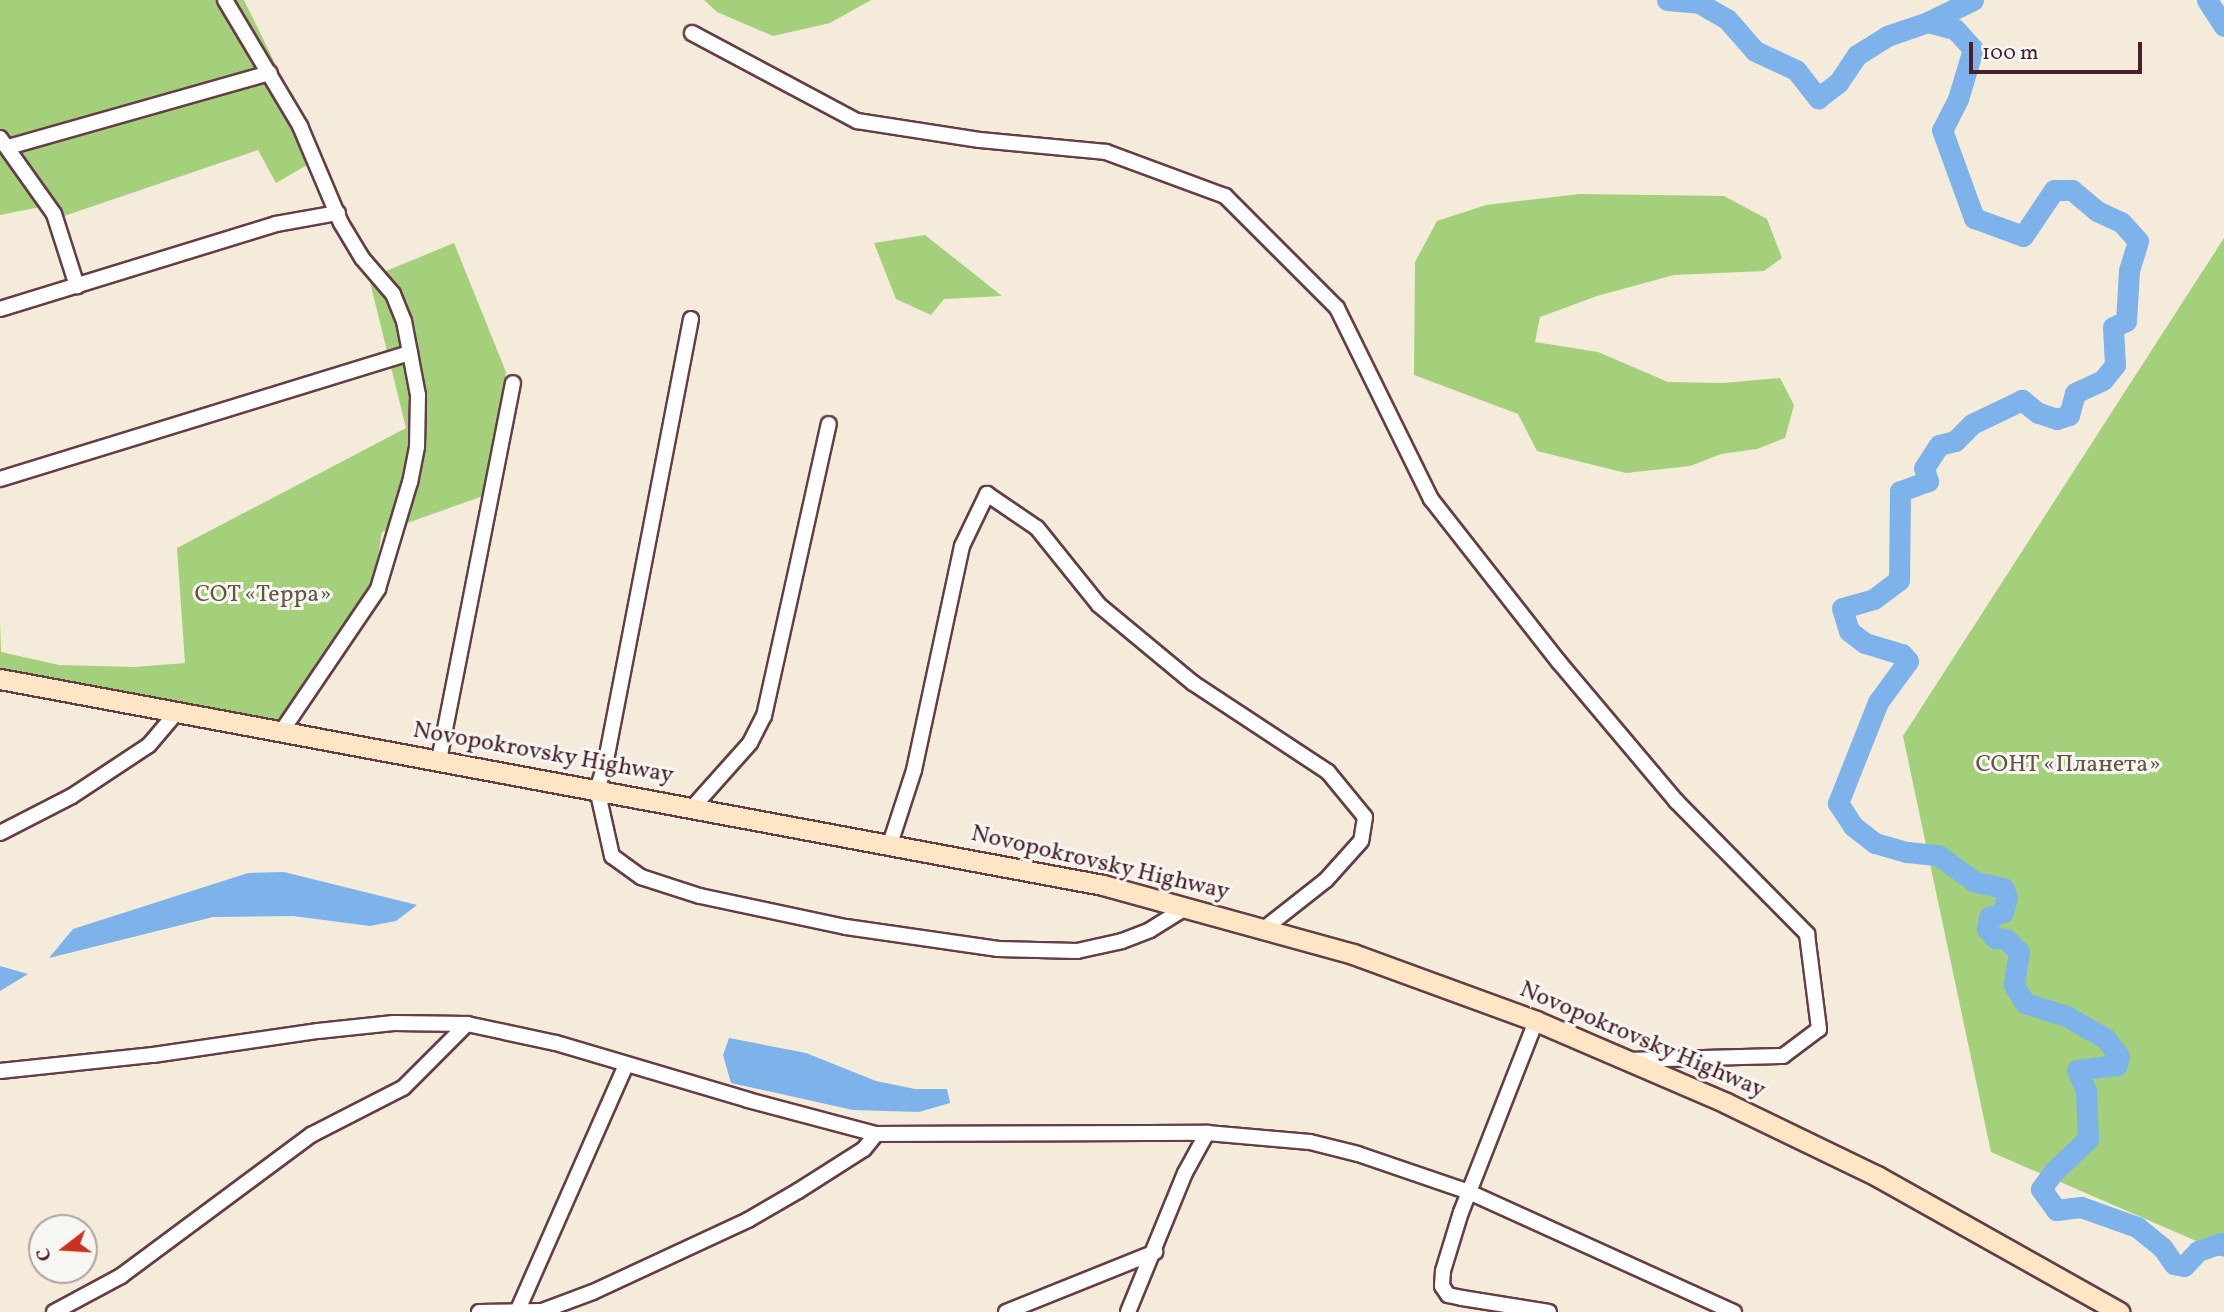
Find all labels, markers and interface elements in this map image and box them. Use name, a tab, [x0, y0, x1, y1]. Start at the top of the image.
scale bar	[1972, 28, 2145, 72]
text: 100 m	[1982, 39, 2039, 68]
park label: СОТ «Терра»	[194, 582, 332, 610]
street label: Novopokrovsky Highway	[410, 717, 676, 791]
park label: СОНТ «Планета»	[1975, 752, 2161, 780]
street label: Novopokrovsky Highway	[968, 820, 1232, 908]
street label: Novopokrovsky Highway	[1514, 976, 1770, 1106]
north arrow	[28, 1214, 98, 1284]
text: С	[31, 1245, 59, 1264]

